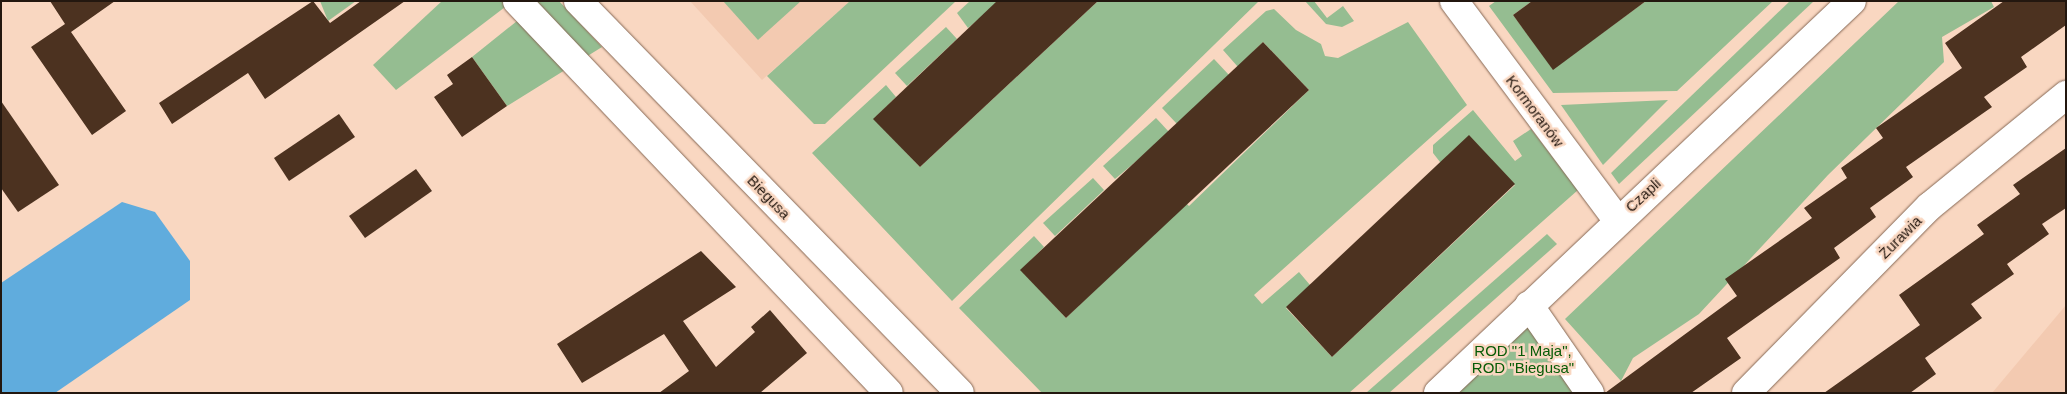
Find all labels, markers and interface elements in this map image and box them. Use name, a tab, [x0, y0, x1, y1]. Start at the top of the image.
street label: Kormoranów	[1502, 72, 1568, 150]
street label: Biegusa	[744, 171, 794, 223]
street label: Czapli	[1622, 174, 1664, 216]
street label: Żurawia	[1875, 212, 1925, 262]
park label: ROD "1 Maja", ROD "Biegusa"	[1472, 341, 1574, 376]

